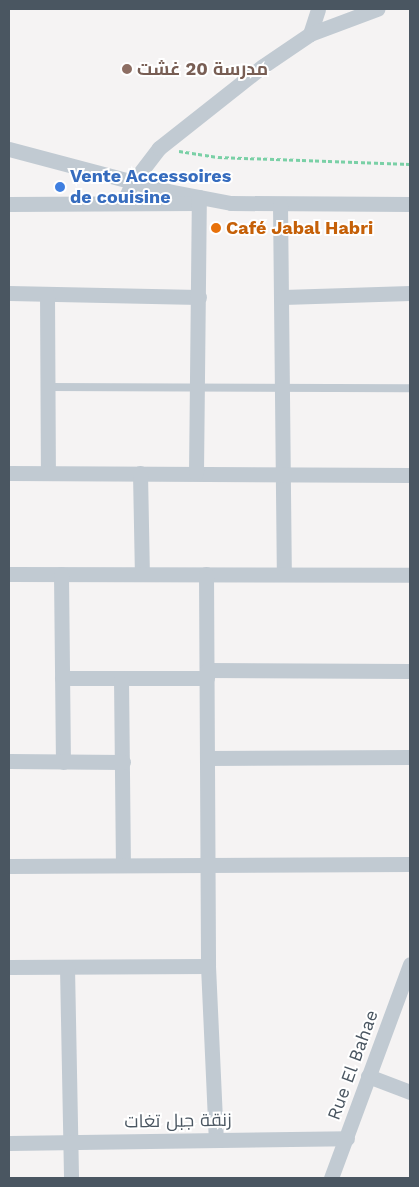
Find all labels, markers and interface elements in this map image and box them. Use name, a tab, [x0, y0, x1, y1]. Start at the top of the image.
place label: مدرسة 20 غشت	[137, 58, 268, 80]
marker: مدرسة 20 غشت	[121, 63, 133, 75]
place label: Vente Accessoires de couisine	[70, 166, 232, 208]
marker: Vente Accessoires de couisine	[54, 181, 66, 193]
place label: Café Jabal Habri	[226, 217, 374, 239]
marker: Café Jabal Habri	[210, 222, 222, 234]
street label: Rue El Bahae	[323, 1007, 383, 1123]
street label: زنقة جبل تغات	[124, 1109, 232, 1133]

